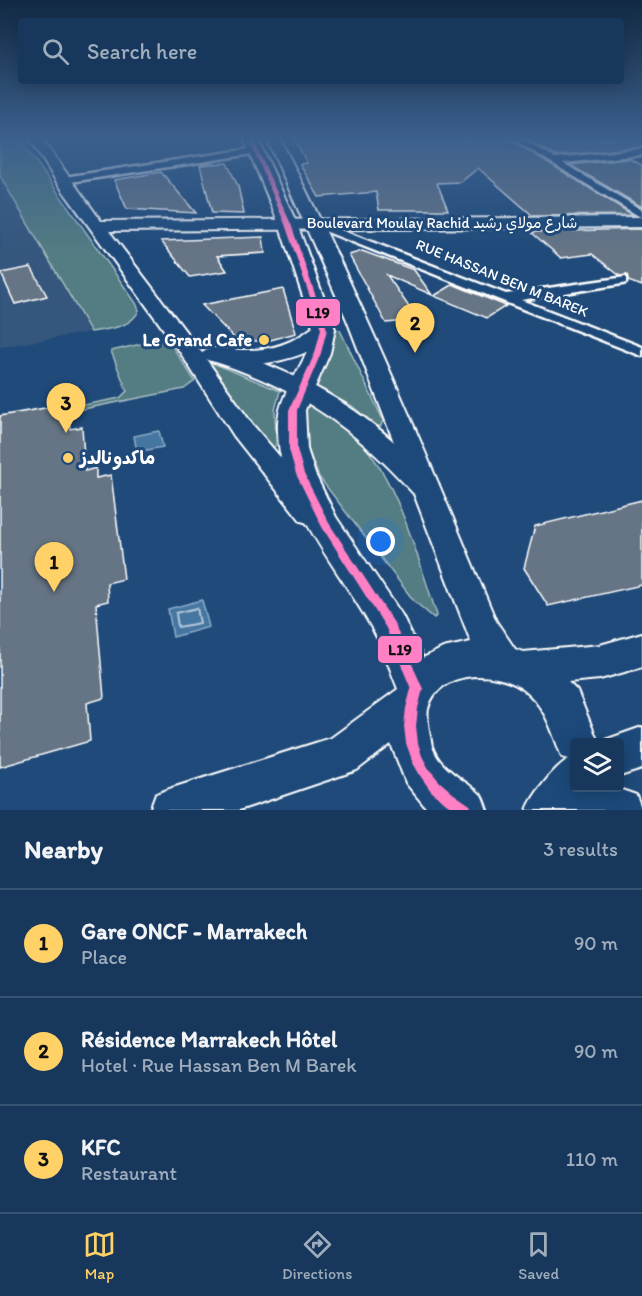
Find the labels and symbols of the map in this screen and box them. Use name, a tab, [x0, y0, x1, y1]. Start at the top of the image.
street label: Boulevard Moulay Rachid شارع مولاي رشيد	[307, 214, 577, 234]
street label: RUE HASSAN BEN M BAREK	[413, 235, 591, 321]
line badge: L19	[295, 298, 341, 327]
text: L19	[306, 303, 330, 322]
pin: 2	[396, 304, 434, 353]
place label: Le Grand Cafe	[143, 329, 252, 351]
marker: Le Grand Cafe	[257, 333, 271, 347]
pin: 3	[46, 384, 86, 433]
place label: ماكدونالدز	[78, 447, 155, 470]
marker: ماكدونالدز	[61, 451, 75, 465]
your location	[366, 527, 395, 556]
pin: 1	[34, 542, 74, 592]
line badge: L19	[377, 635, 423, 664]
text: L19	[388, 640, 412, 659]

